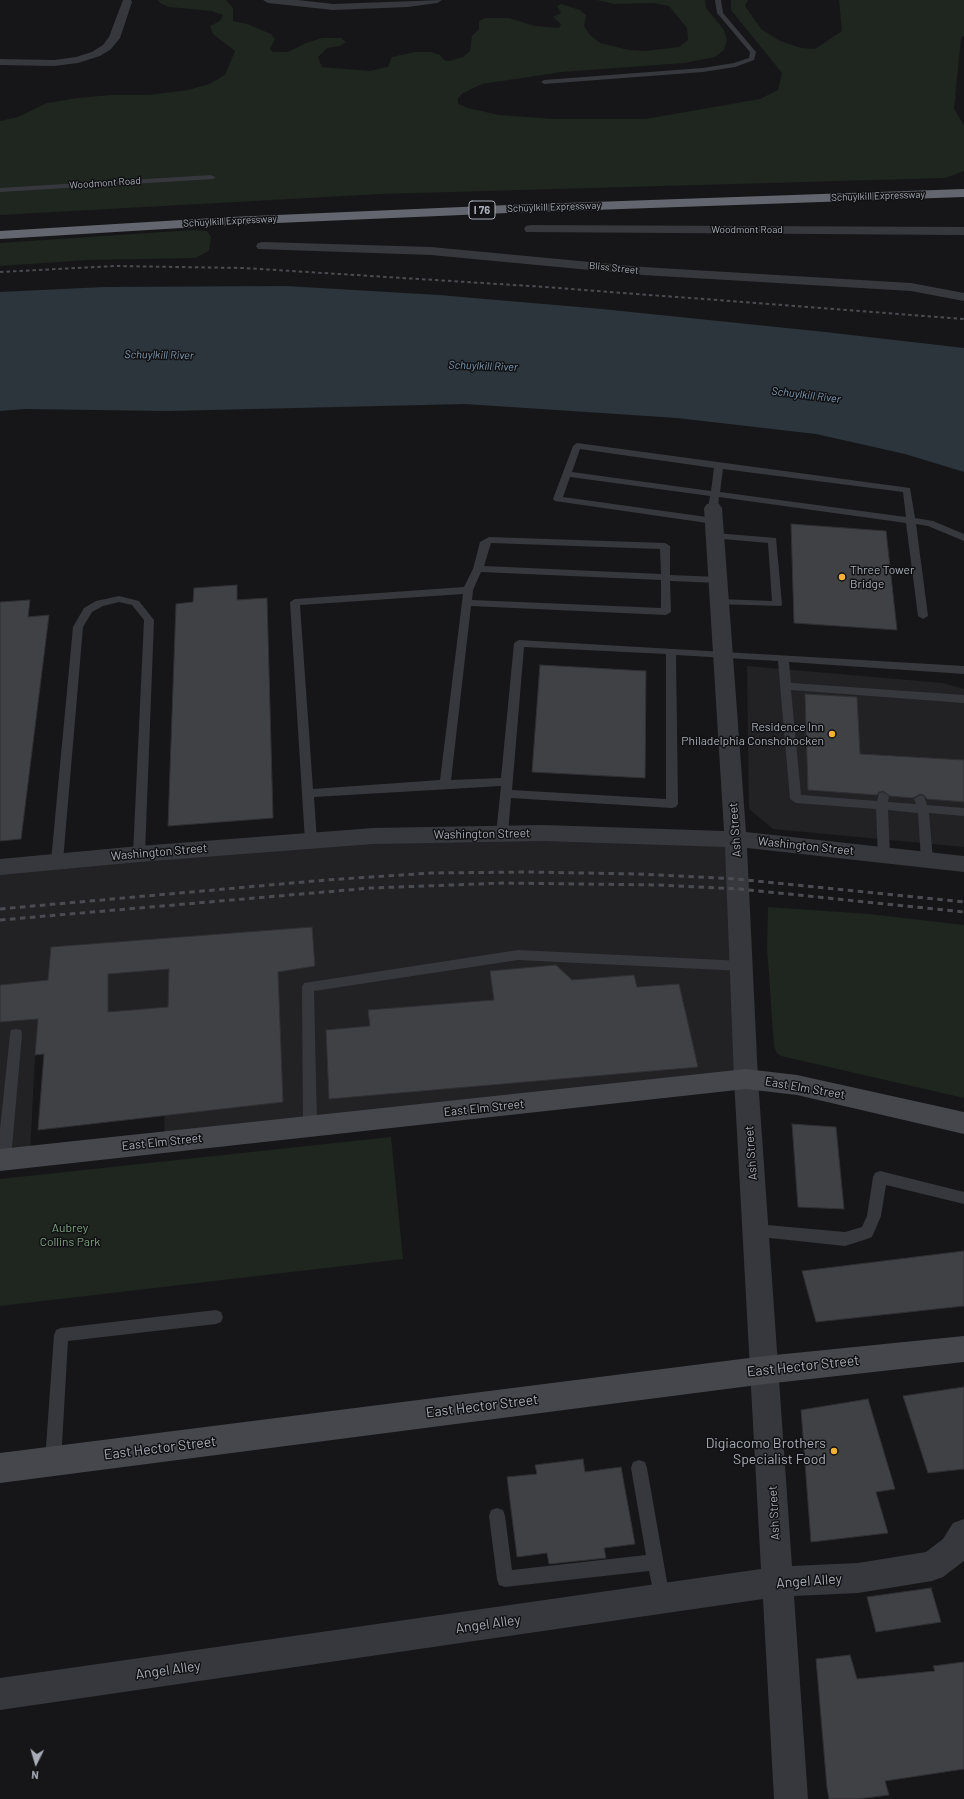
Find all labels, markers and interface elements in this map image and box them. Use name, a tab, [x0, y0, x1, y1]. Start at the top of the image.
street label: Woodmont Road	[69, 175, 141, 191]
street label: Schuylkill Expressway	[831, 188, 925, 204]
street label: Schuylkill Expressway	[507, 199, 601, 215]
road number: I 76	[469, 201, 495, 219]
street label: Schuylkill Expressway	[183, 213, 277, 229]
street label: Woodmont Road	[711, 224, 783, 236]
street label: Bliss Street	[589, 259, 639, 277]
water label: Schuylkill River	[124, 348, 194, 362]
water label: Schuylkill River	[448, 358, 518, 374]
water label: Schuylkill River	[771, 384, 841, 406]
place label: Three Tower Bridge	[850, 563, 914, 591]
marker: Three Tower Bridge	[837, 572, 847, 582]
place label: Residence Inn Philadelphia Conshohocken	[681, 720, 824, 748]
marker: Residence Inn Philadelphia Conshohocken	[827, 729, 837, 739]
street label: Ash Street	[726, 802, 744, 858]
street label: Washington Street	[434, 826, 530, 842]
street label: Washington Street	[757, 834, 855, 858]
street label: Washington Street	[110, 841, 208, 863]
street label: East Elm Street	[764, 1074, 846, 1102]
street label: East Elm Street	[443, 1097, 525, 1119]
street label: Ash Street	[742, 1125, 760, 1181]
street label: East Elm Street	[121, 1131, 203, 1153]
park label: Aubrey Collins Park	[40, 1221, 100, 1249]
street label: East Hector Street	[746, 1352, 860, 1380]
street label: East Hector Street	[425, 1391, 539, 1421]
street label: East Hector Street	[103, 1433, 217, 1463]
place label: Digiacomo Brothers Specialist Food	[706, 1435, 826, 1468]
marker: Digiacomo Brothers Specialist Food	[829, 1446, 839, 1456]
street label: Ash Street	[765, 1485, 783, 1541]
street label: Angel Alley	[776, 1570, 842, 1592]
street label: Angel Alley	[454, 1611, 522, 1637]
street label: Angel Alley	[134, 1657, 202, 1683]
north arrow	[16, 1743, 56, 1783]
text: N	[31, 1769, 39, 1782]

